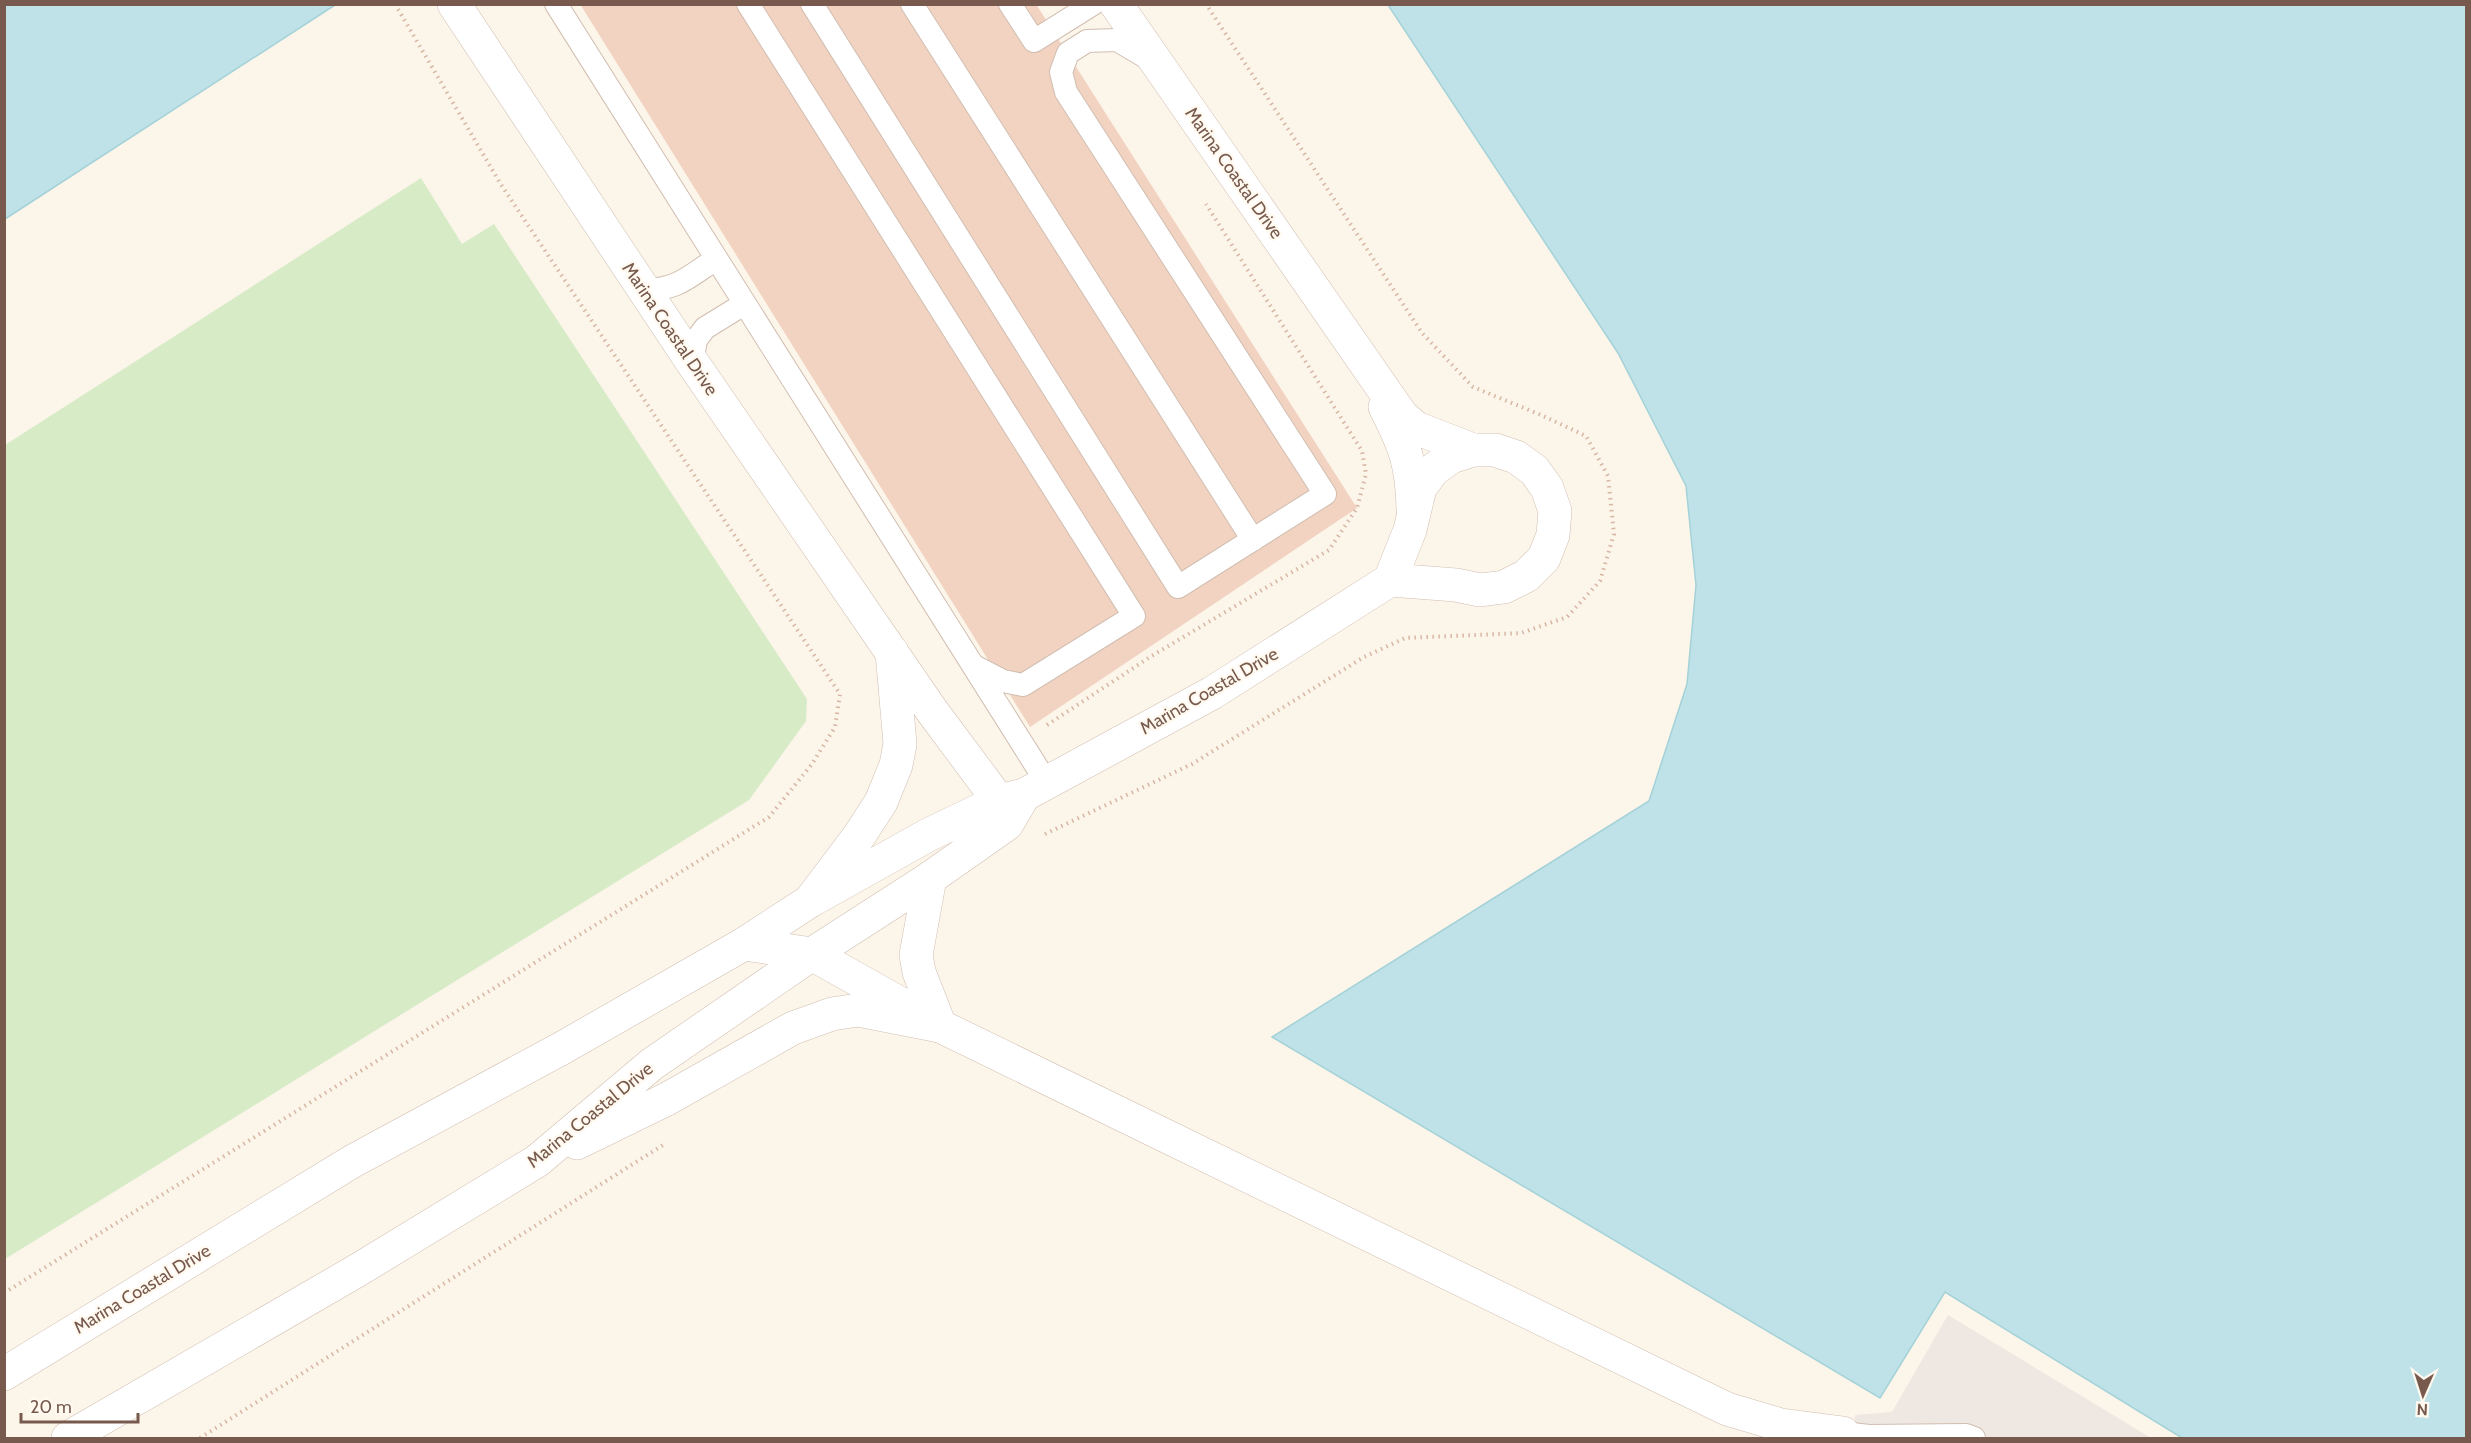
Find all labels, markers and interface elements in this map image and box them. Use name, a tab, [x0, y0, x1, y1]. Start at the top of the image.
street label: Marina Coastal Drive	[1180, 103, 1288, 243]
street label: Marina Coastal Drive	[617, 258, 723, 400]
street label: Marina Coastal Drive	[1136, 643, 1282, 739]
street label: Marina Coastal Drive	[523, 1057, 657, 1173]
street label: Marina Coastal Drive	[70, 1239, 214, 1339]
north arrow	[2393, 1365, 2453, 1425]
scale bar	[21, 1386, 138, 1424]
text: 20 m	[30, 1396, 72, 1418]
text: N	[2416, 1400, 2428, 1419]

